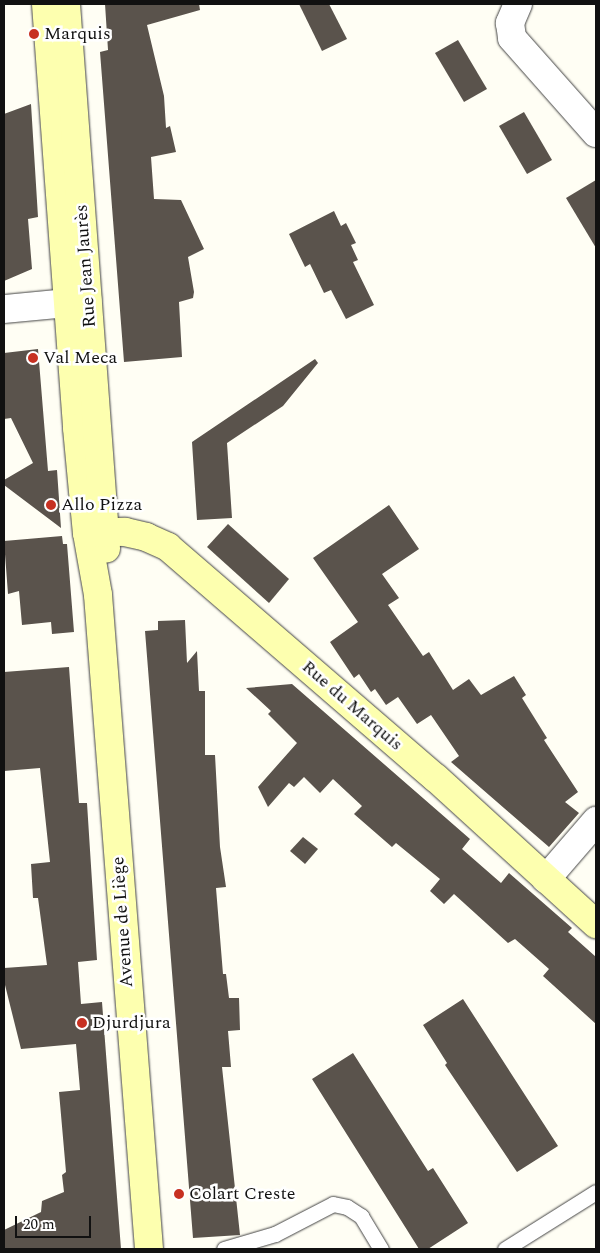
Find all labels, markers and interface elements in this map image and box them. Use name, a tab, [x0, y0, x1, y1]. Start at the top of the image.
place label: Marquis	[44, 23, 111, 45]
marker: Marquis	[28, 28, 40, 40]
street label: Rue Jean Jaurès	[71, 204, 101, 328]
place label: Val Meca	[43, 347, 117, 369]
marker: Val Meca	[27, 352, 39, 364]
place label: Allo Pizza	[61, 494, 142, 516]
marker: Allo Pizza	[45, 499, 57, 511]
street label: Rue du Marquis	[297, 656, 407, 756]
street label: Avenue de Liège	[108, 856, 138, 988]
place label: Djurdjura	[92, 1012, 171, 1034]
marker: Djurdjura	[76, 1017, 88, 1029]
place label: Colart Creste	[189, 1183, 296, 1205]
marker: Colart Creste	[173, 1188, 185, 1200]
scale bar	[18, 1206, 94, 1238]
text: 20 m	[23, 1213, 55, 1236]

